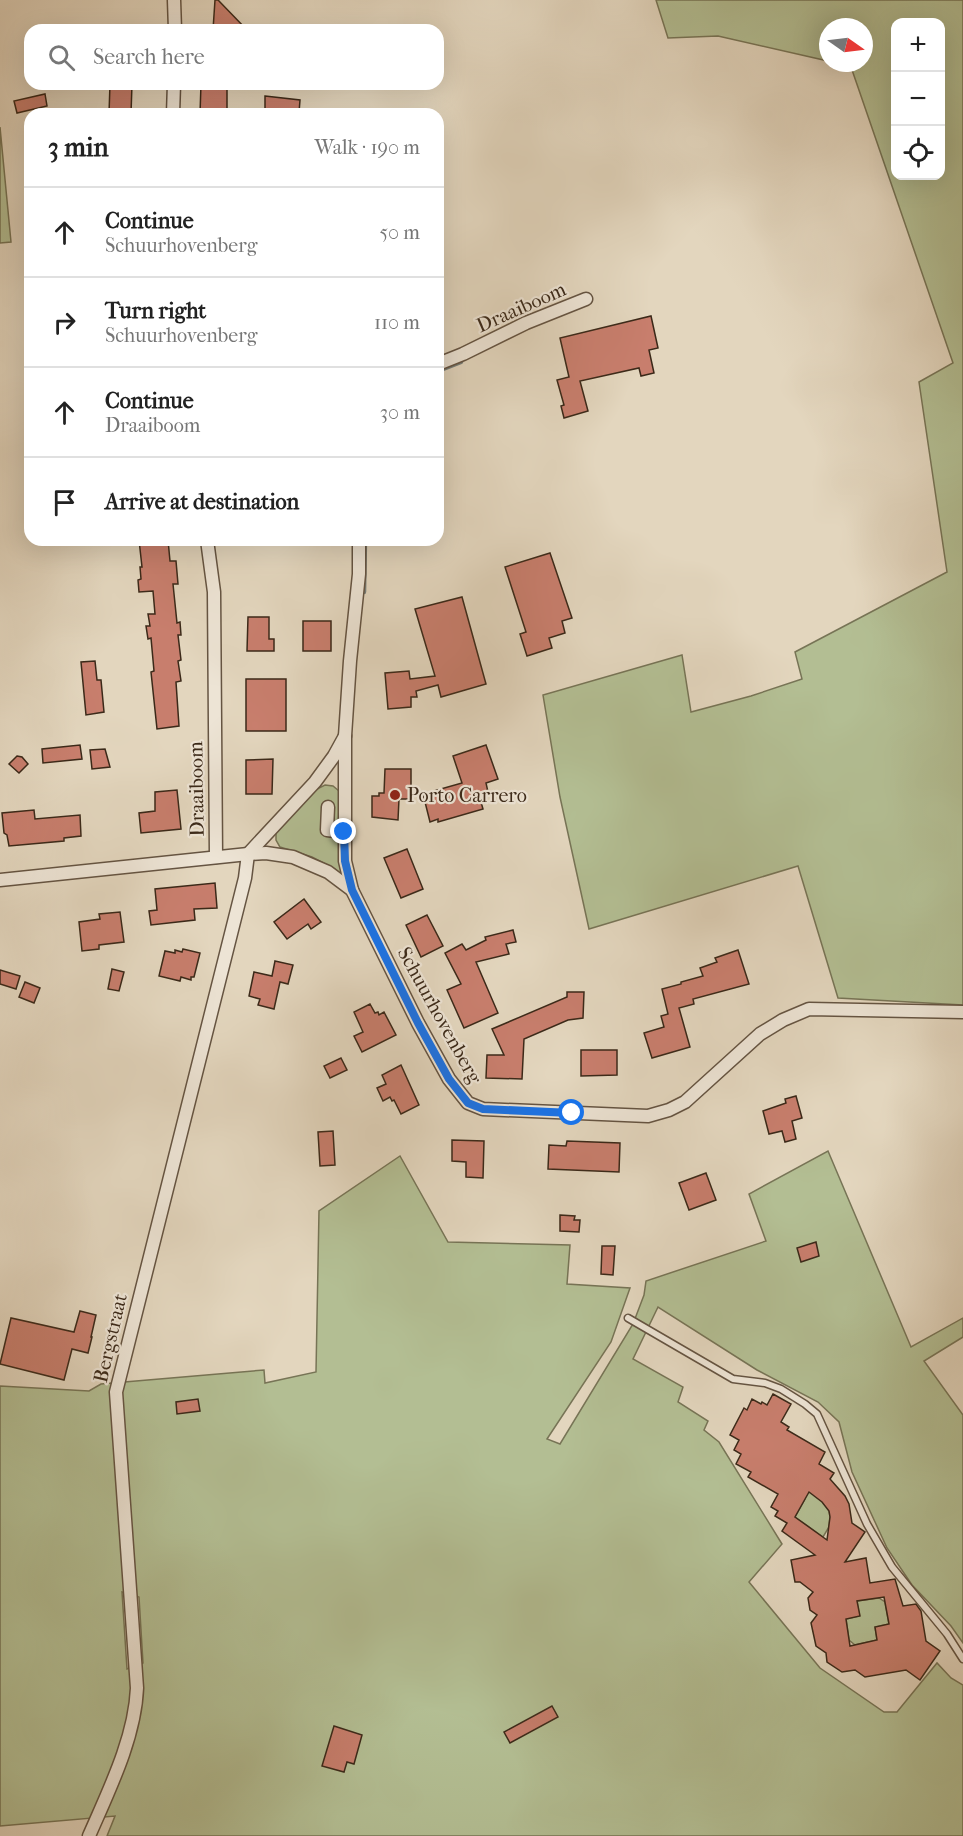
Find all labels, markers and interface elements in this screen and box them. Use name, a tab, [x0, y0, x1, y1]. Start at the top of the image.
north arrow	[819, 18, 873, 72]
map controls	[891, 18, 945, 180]
button: +	[891, 18, 945, 72]
search box	[24, 24, 444, 90]
icon: search	[45, 41, 78, 74]
text: Search here	[93, 44, 205, 70]
button: −	[891, 72, 945, 126]
button: locate	[891, 126, 945, 180]
text: 3 min	[48, 132, 109, 163]
text: Walk · 190 m	[314, 136, 420, 159]
text: Continue	[105, 208, 194, 234]
icon: ahead	[48, 216, 81, 249]
text: 50 m	[379, 221, 420, 244]
text: Schuurhovenberg	[105, 234, 257, 257]
street label: Draaiboom	[473, 277, 570, 337]
text: Turn right	[105, 298, 206, 324]
icon: right	[48, 306, 81, 339]
text: 110 m	[374, 311, 420, 334]
text: Schuurhovenberg	[105, 324, 257, 347]
text: Continue	[105, 388, 194, 414]
icon: ahead	[48, 396, 81, 429]
text: 30 m	[380, 401, 420, 424]
text: Draaiboom	[105, 414, 200, 437]
icon: arrive	[48, 486, 81, 519]
text: Arrive at destination	[105, 489, 299, 515]
street label: Draaiboom	[184, 741, 209, 837]
place label: Porto Carrero	[407, 784, 527, 807]
marker: Porto Carrero	[388, 788, 402, 802]
route end	[330, 818, 356, 844]
street label: Schuurhovenberg	[393, 943, 487, 1088]
route start	[558, 1099, 584, 1125]
street label: Bergstraat	[89, 1291, 132, 1385]

